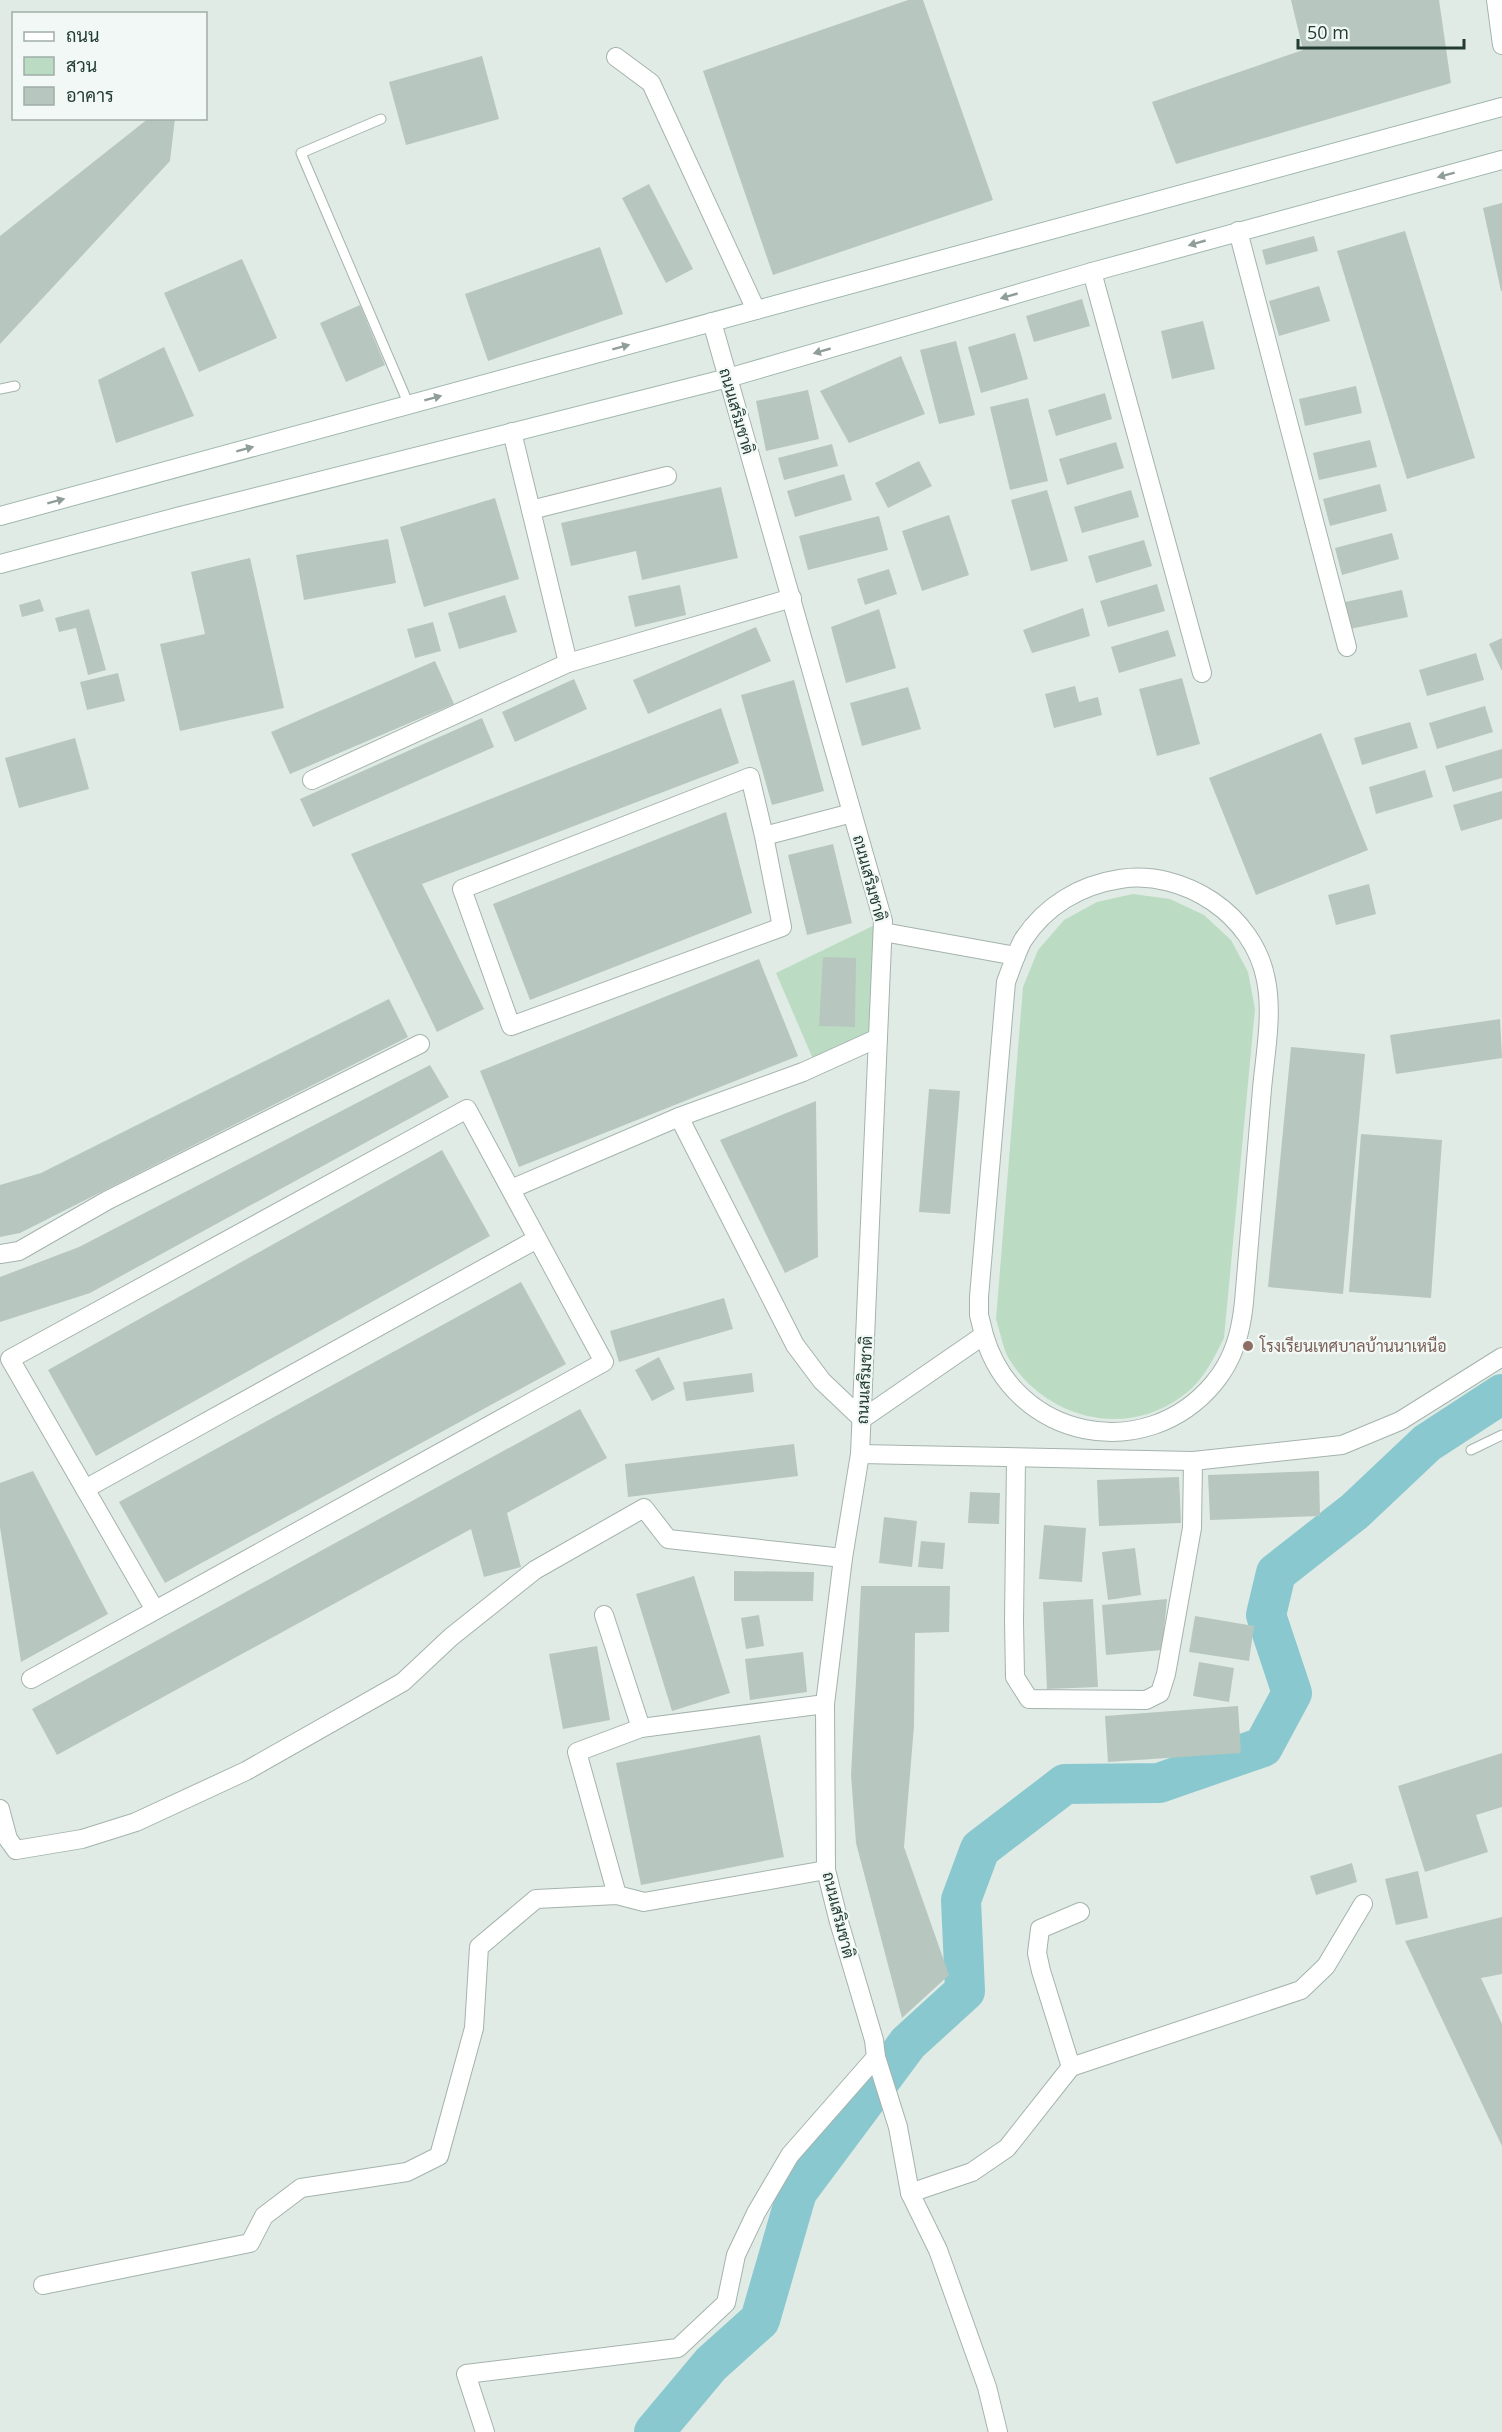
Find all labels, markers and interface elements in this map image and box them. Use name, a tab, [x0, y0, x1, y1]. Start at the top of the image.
legend	[12, 12, 207, 120]
scale bar	[1298, 12, 1464, 50]
text: 50 m	[1307, 20, 1349, 44]
text: ถนน	[66, 23, 99, 47]
text: สวน	[66, 53, 97, 77]
text: อาคาร	[66, 83, 114, 107]
one-way arrow	[1436, 171, 1454, 180]
one-way arrow	[1187, 239, 1205, 248]
one-way arrow	[1000, 292, 1018, 301]
one-way arrow	[612, 342, 630, 351]
one-way arrow	[813, 347, 831, 356]
street label: ถนนเสริมชาติ	[714, 365, 760, 457]
one-way arrow	[424, 393, 442, 402]
one-way arrow	[235, 444, 254, 454]
one-way arrow	[47, 495, 66, 505]
street label: ถนนเสริมชาติ	[848, 832, 892, 924]
street label: ถนนเสริมชาติ	[851, 1335, 877, 1425]
place label: โรงเรียนเทศบาลบ้านนาเหนือ	[1259, 1335, 1447, 1357]
marker: โรงเรียนเทศบาลบ้านนาเหนือ	[1241, 1339, 1255, 1353]
street label: ถนนเสริมชาติ	[818, 1869, 860, 1961]

